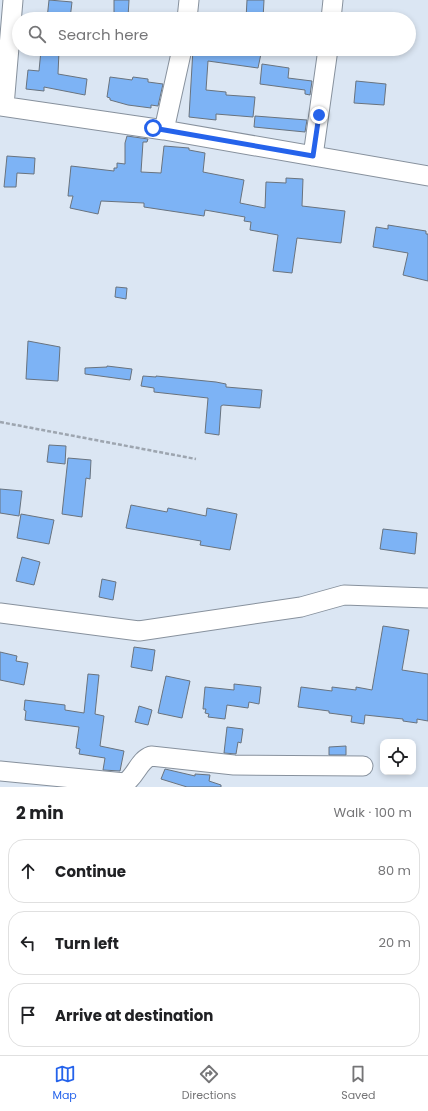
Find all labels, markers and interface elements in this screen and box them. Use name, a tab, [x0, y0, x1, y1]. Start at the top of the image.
search box	[12, 12, 416, 56]
icon: search	[26, 23, 48, 45]
text: Search here	[58, 24, 148, 45]
route end	[310, 106, 328, 124]
route start	[144, 119, 162, 137]
map controls	[380, 739, 416, 775]
button: locate	[380, 739, 416, 775]
text: 2 min	[16, 801, 64, 825]
text: Walk · 100 m	[334, 803, 412, 822]
icon: ahead	[17, 860, 39, 882]
text: Continue	[55, 861, 126, 882]
text: 80 m	[378, 861, 411, 880]
icon: left	[17, 932, 39, 954]
text: Turn left	[55, 933, 119, 954]
text: 20 m	[378, 933, 411, 952]
icon: arrive	[17, 1004, 39, 1026]
text: Arrive at destination	[55, 1005, 213, 1026]
tab: Map	[52, 1063, 77, 1104]
tab: Directions	[182, 1063, 236, 1104]
tab: Saved	[341, 1063, 376, 1104]

